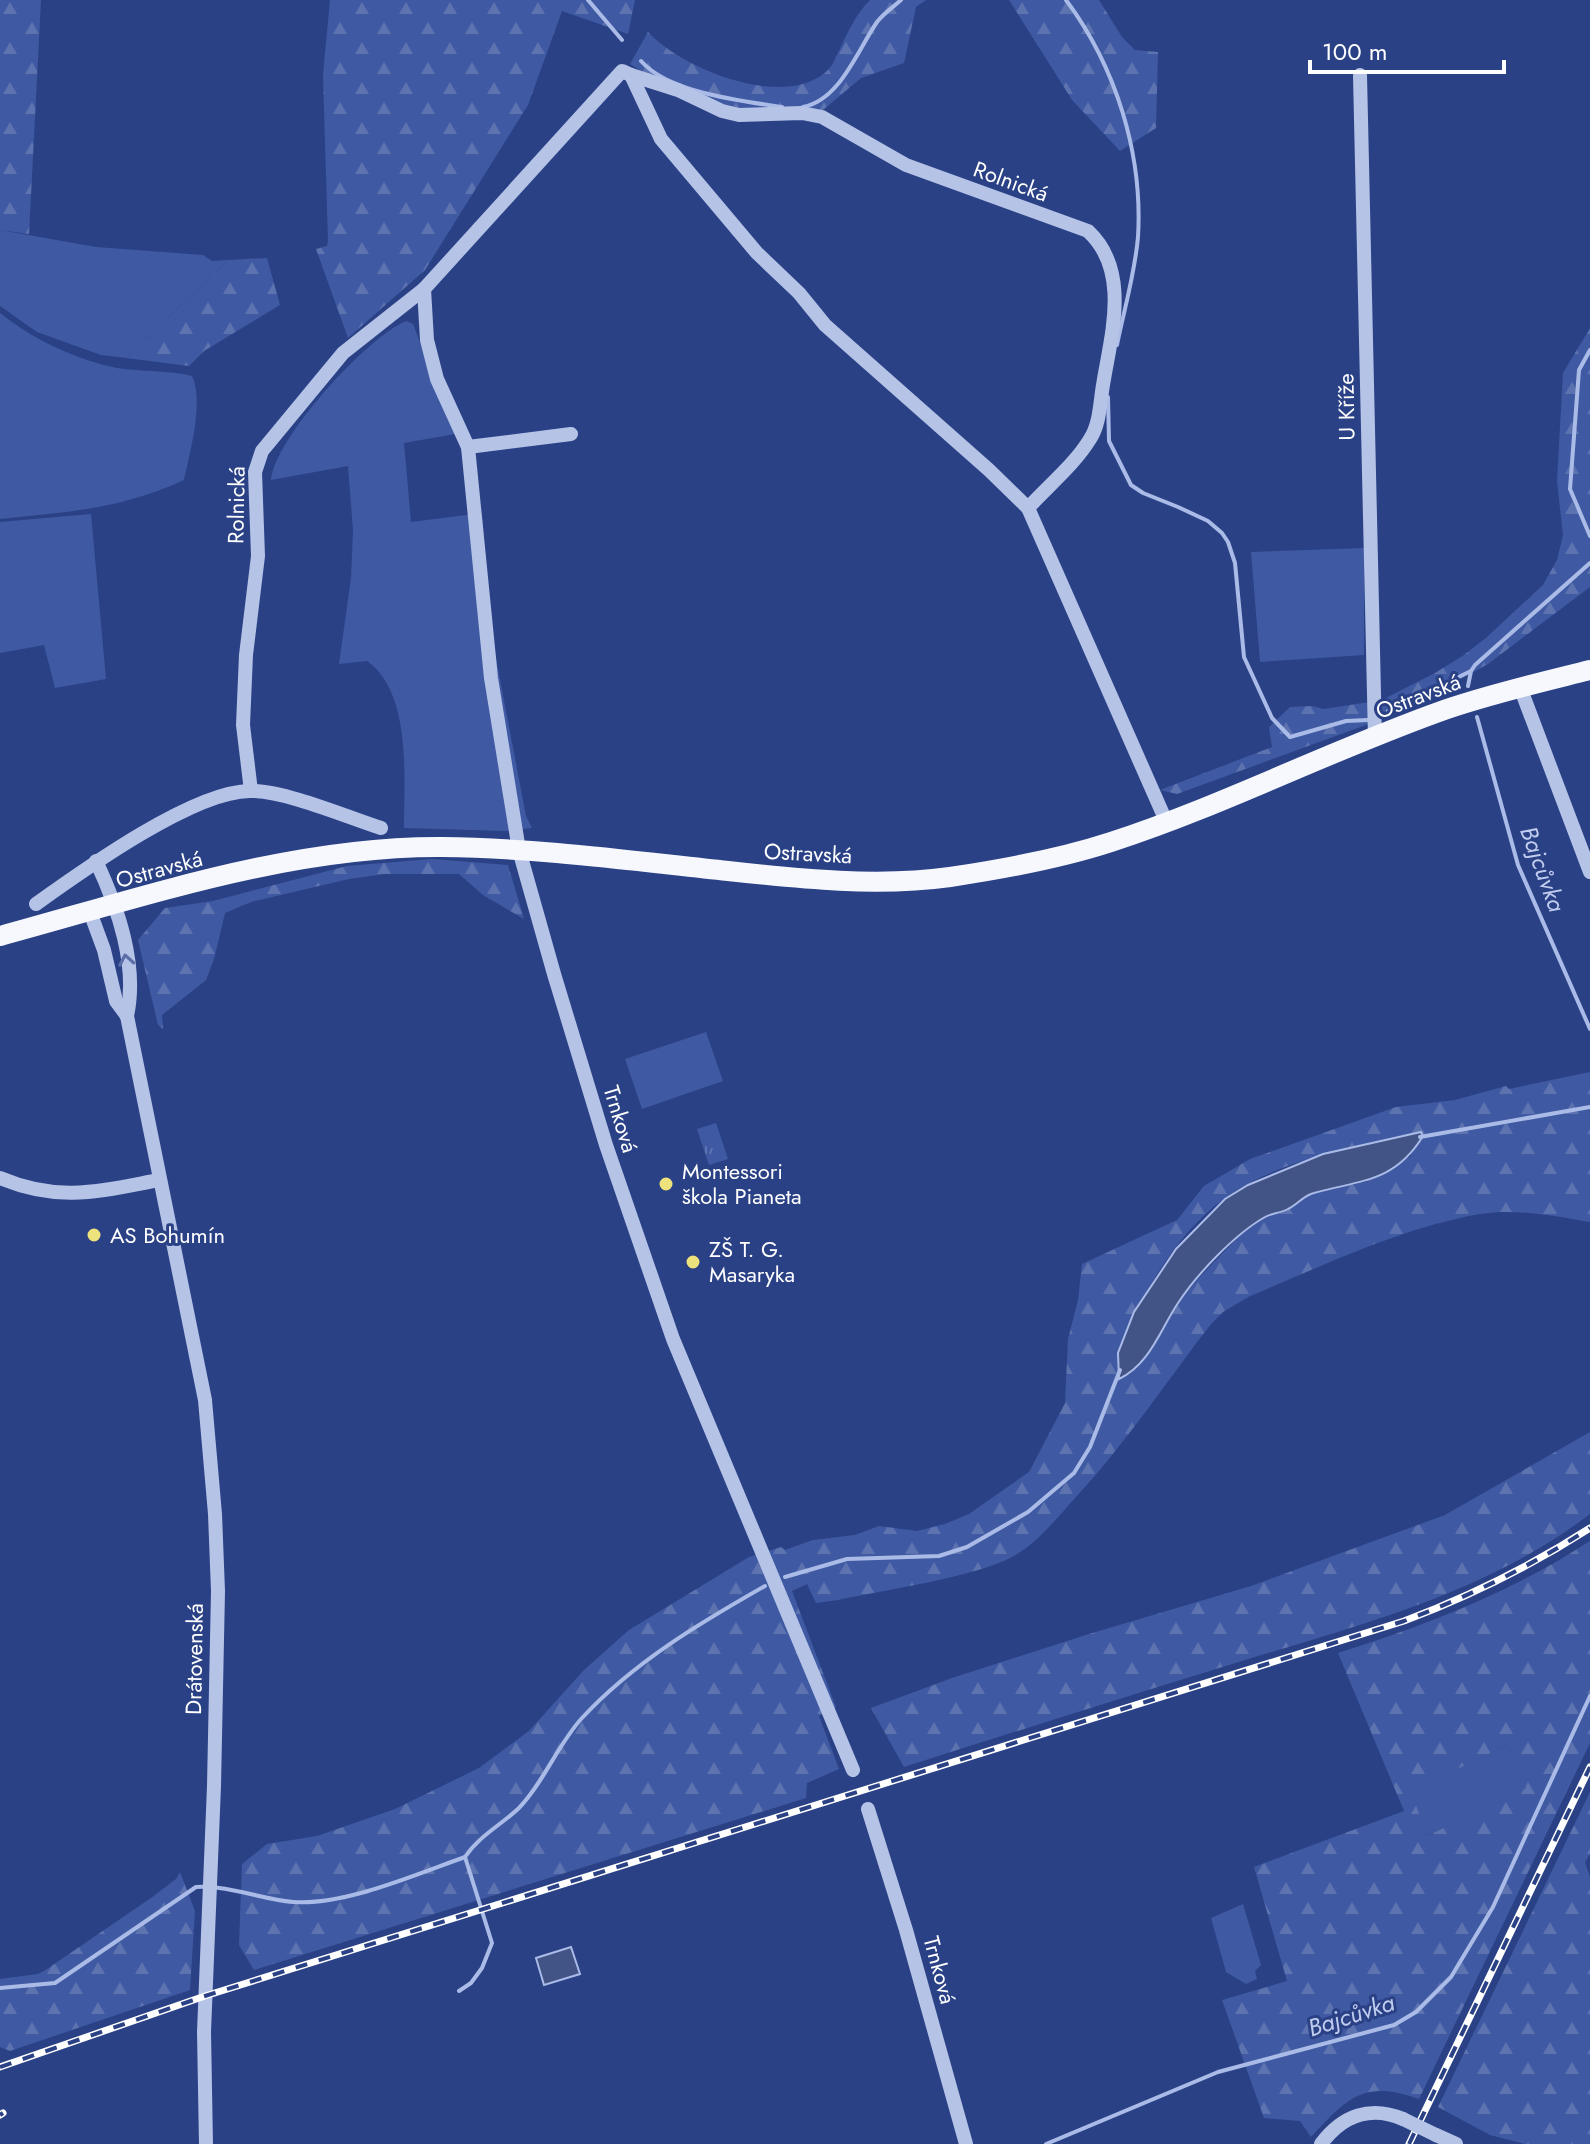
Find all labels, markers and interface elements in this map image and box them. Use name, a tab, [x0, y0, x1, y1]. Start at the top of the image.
scale bar	[1310, 24, 1504, 74]
text: 100 m	[1322, 34, 1388, 69]
street label: Rolnická	[969, 153, 1053, 209]
street label: U Kříže	[1329, 373, 1363, 441]
street label: Rolnická	[219, 466, 253, 544]
street label: Ostravská	[1371, 665, 1465, 727]
water label: Bajcůvka	[1511, 821, 1575, 917]
street label: Ostravská	[763, 835, 853, 871]
street label: Ostravská	[112, 842, 206, 896]
one-way arrow	[119, 954, 136, 967]
street label: Trnková	[596, 1081, 646, 1157]
place label: Montessori škola Pianeta	[682, 1155, 802, 1212]
marker: Montessori škola Pianeta	[657, 1175, 675, 1193]
place label: AS Bohumín	[110, 1219, 225, 1251]
marker: AS Bohumín	[85, 1226, 103, 1244]
place label: ZŠ T. G. Masaryka	[709, 1233, 795, 1290]
marker: ZŠ T. G. Masaryka	[684, 1253, 702, 1271]
street label: Drátovenská	[177, 1603, 211, 1715]
street label: Trnková	[916, 1933, 964, 2007]
water label: Bajcůvka	[1303, 1985, 1399, 2045]

